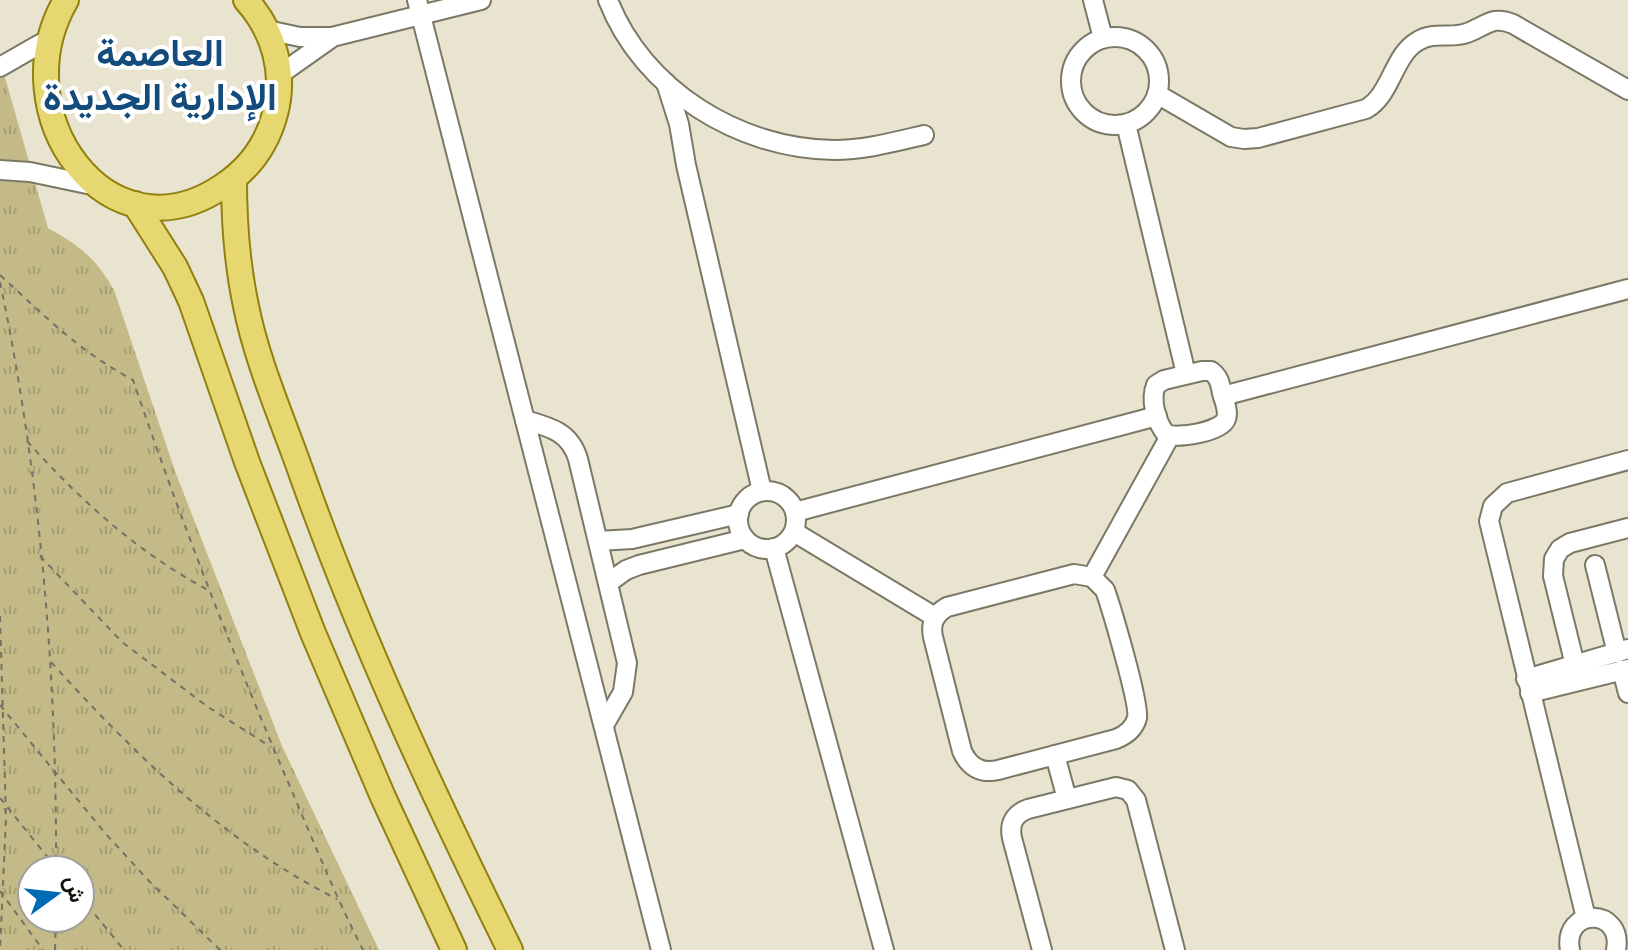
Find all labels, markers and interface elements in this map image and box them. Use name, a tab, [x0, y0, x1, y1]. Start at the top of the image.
district label: العاصمة الإدارية الجديدة	[43, 27, 277, 125]
north arrow	[16, 854, 96, 934]
text: ش	[55, 872, 93, 906]

